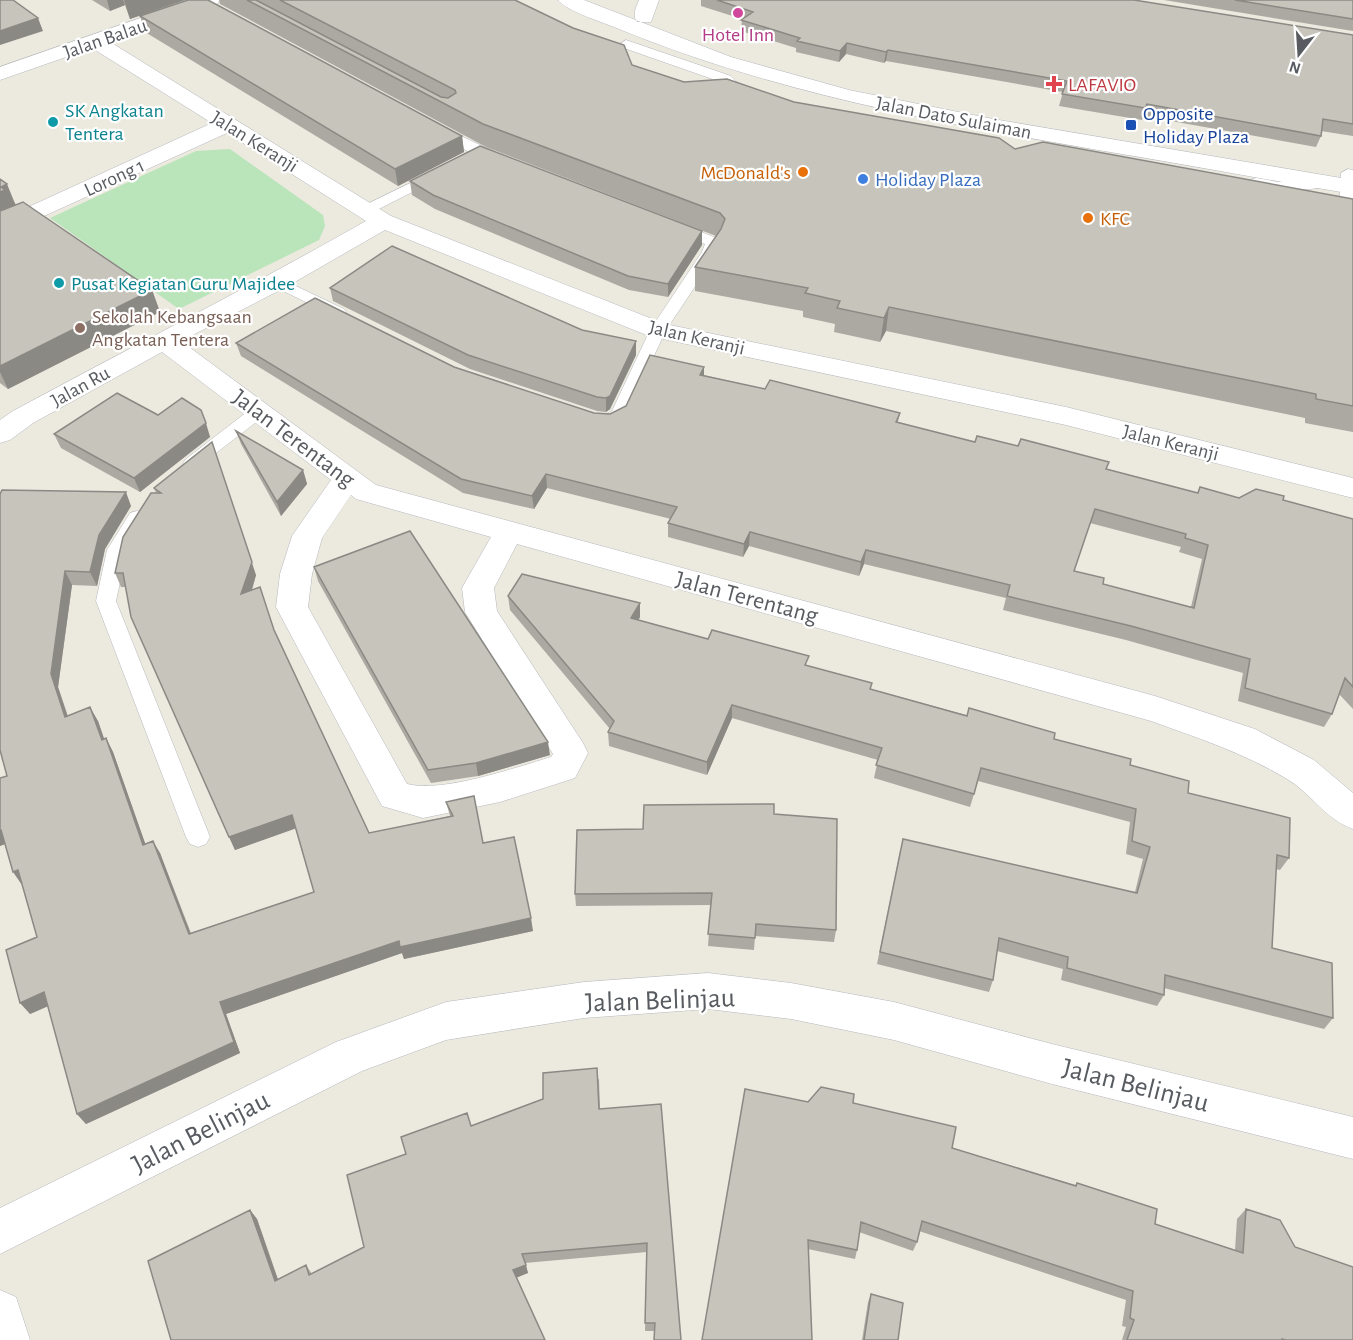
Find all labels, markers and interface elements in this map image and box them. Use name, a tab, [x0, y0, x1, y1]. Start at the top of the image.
marker: Hotel Inn	[731, 6, 745, 20]
street label: Jalan Balau	[61, 15, 150, 63]
north arrow	[1269, 24, 1329, 84]
place label: Hotel Inn	[702, 25, 774, 45]
text: N	[1287, 58, 1303, 77]
marker: LAFAVIO	[1045, 75, 1063, 93]
place label: LAFAVIO	[1068, 75, 1136, 95]
street label: Jalan Dato Sulaiman	[874, 93, 1033, 143]
place label: SK Angkatan Tentera	[65, 101, 164, 144]
place label: Opposite Holiday Plaza	[1143, 104, 1249, 147]
street label: Jalan Keranji	[208, 107, 301, 176]
marker: SK Angkatan Tentera	[46, 115, 60, 129]
marker: Opposite Holiday Plaza	[1124, 118, 1138, 132]
street label: Lorong 1	[81, 155, 148, 200]
place label: McDonald's	[700, 163, 791, 183]
marker: McDonald's	[796, 165, 810, 179]
place label: Holiday Plaza	[875, 170, 981, 190]
marker: Holiday Plaza	[856, 172, 870, 186]
place label: KFC	[1100, 209, 1130, 229]
marker: KFC	[1081, 211, 1095, 225]
place label: Pusat Kegiatan Guru Majidee	[71, 274, 295, 294]
marker: Pusat Kegiatan Guru Majidee	[52, 276, 66, 290]
place label: Sekolah Kebangsaan Angkatan Tentera	[92, 307, 252, 350]
street label: Jalan Keranji	[647, 317, 747, 359]
marker: Sekolah Kebangsaan Angkatan Tentera	[73, 321, 87, 335]
street label: Jalan Ru	[48, 363, 113, 411]
street label: Jalan Terentang	[228, 385, 359, 493]
street label: Jalan Keranji	[1121, 421, 1221, 465]
street label: Jalan Terentang	[673, 567, 821, 629]
street label: Jalan Belinjau	[585, 984, 736, 1018]
street label: Jalan Belinjau	[1059, 1054, 1212, 1118]
street label: Jalan Belinjau	[128, 1086, 274, 1179]

